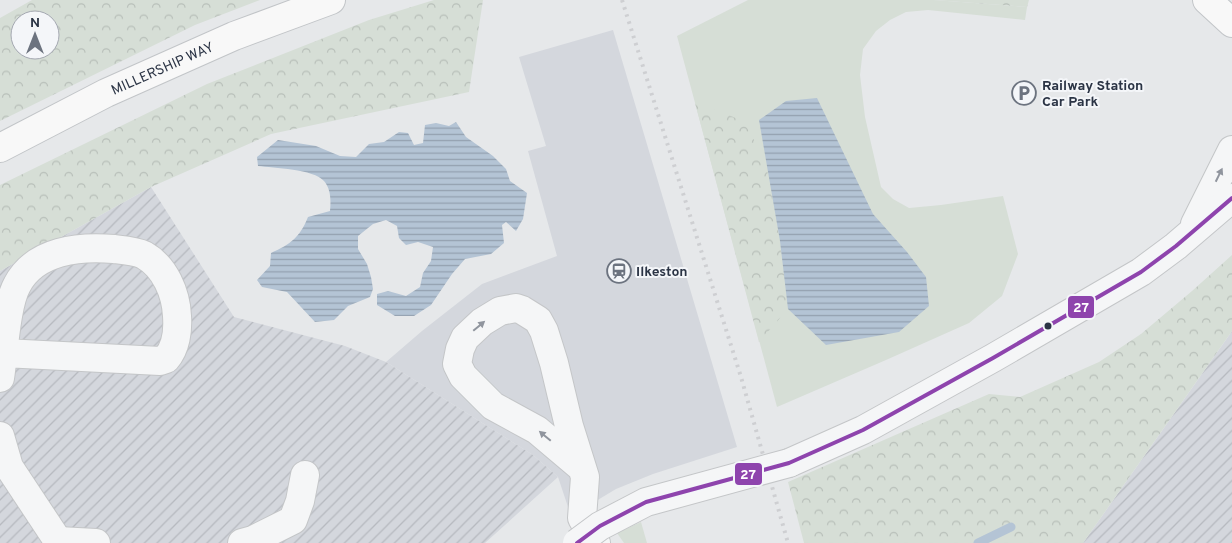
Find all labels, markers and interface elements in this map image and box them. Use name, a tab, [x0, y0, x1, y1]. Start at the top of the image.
north arrow	[10, 10, 60, 60]
text: N	[30, 15, 40, 32]
street label: MILLERSHIP WAY	[109, 39, 217, 100]
place label: Railway Station Car Park	[1042, 78, 1143, 111]
parking icon: Railway Station Car Park	[1011, 80, 1037, 106]
one-way arrow	[1216, 168, 1224, 182]
station icon: Ilkeston	[606, 258, 632, 284]
place label: Ilkeston	[636, 264, 688, 281]
line badge: 27	[1067, 295, 1095, 319]
text: 27	[1073, 300, 1089, 317]
one-way arrow	[472, 320, 485, 331]
unlabelled marker	[1043, 321, 1053, 331]
one-way arrow	[538, 431, 551, 442]
line badge: 27	[734, 462, 763, 486]
text: 27	[740, 467, 756, 484]

